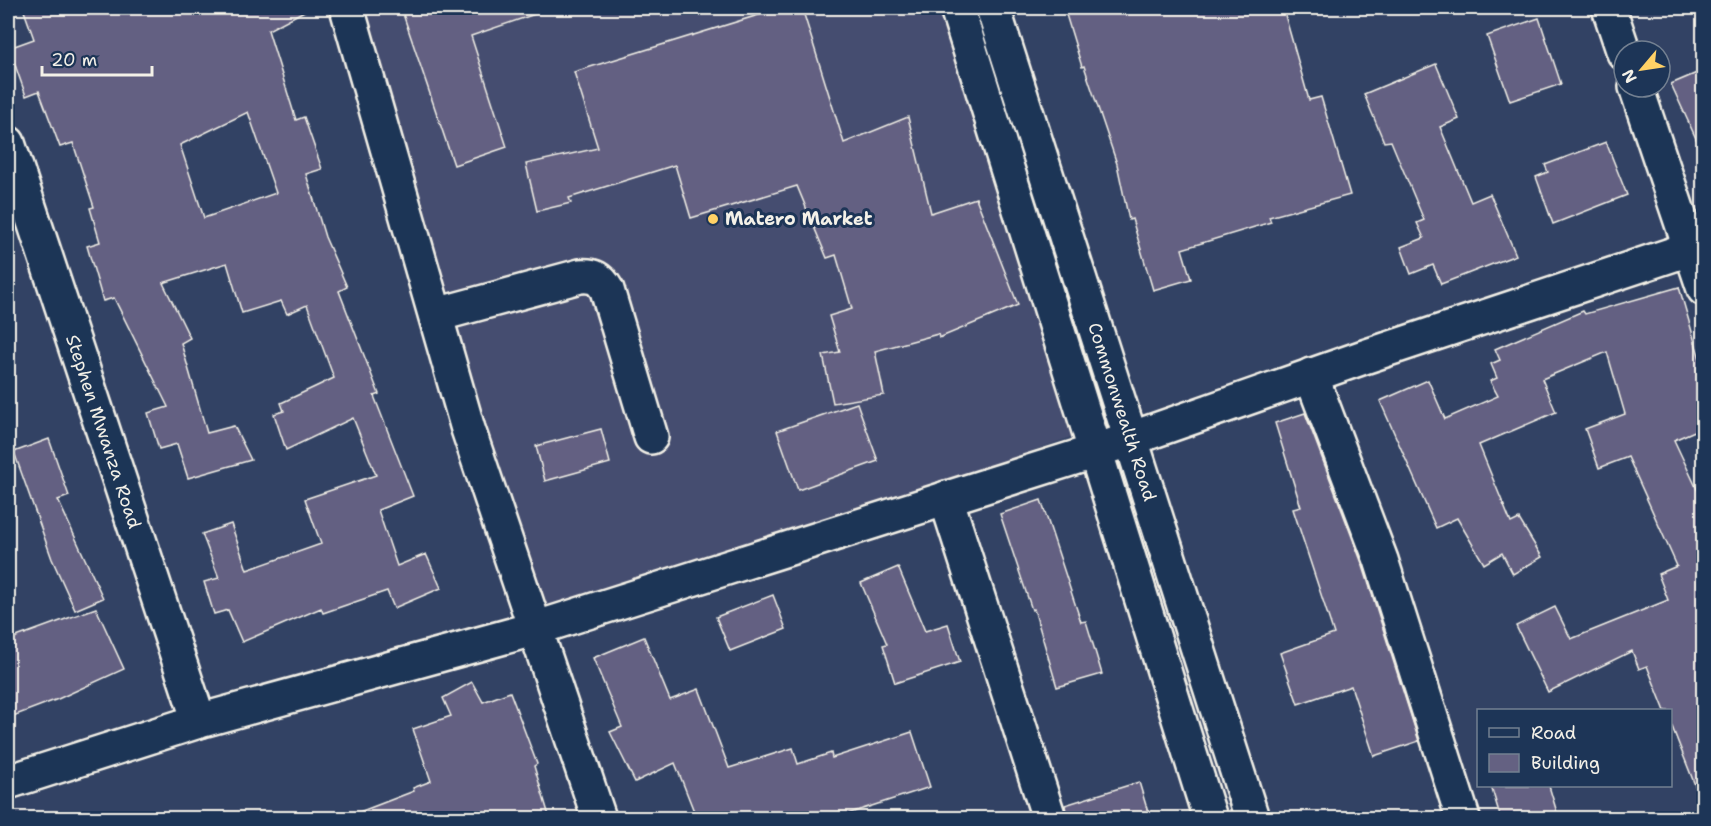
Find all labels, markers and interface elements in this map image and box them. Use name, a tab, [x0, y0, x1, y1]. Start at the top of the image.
scale bar	[42, 39, 152, 77]
north arrow	[1612, 39, 1672, 99]
text: 20 m	[51, 48, 97, 72]
text: N	[1617, 65, 1642, 87]
place label: Matero Market	[725, 207, 873, 231]
marker: Matero Market	[706, 212, 720, 226]
street label: Commonwealth Road	[1082, 320, 1162, 504]
street label: Stephen Mwanza Road	[60, 332, 147, 532]
legend	[1477, 709, 1672, 787]
text: Road	[1531, 721, 1576, 745]
text: Building	[1531, 751, 1600, 775]

